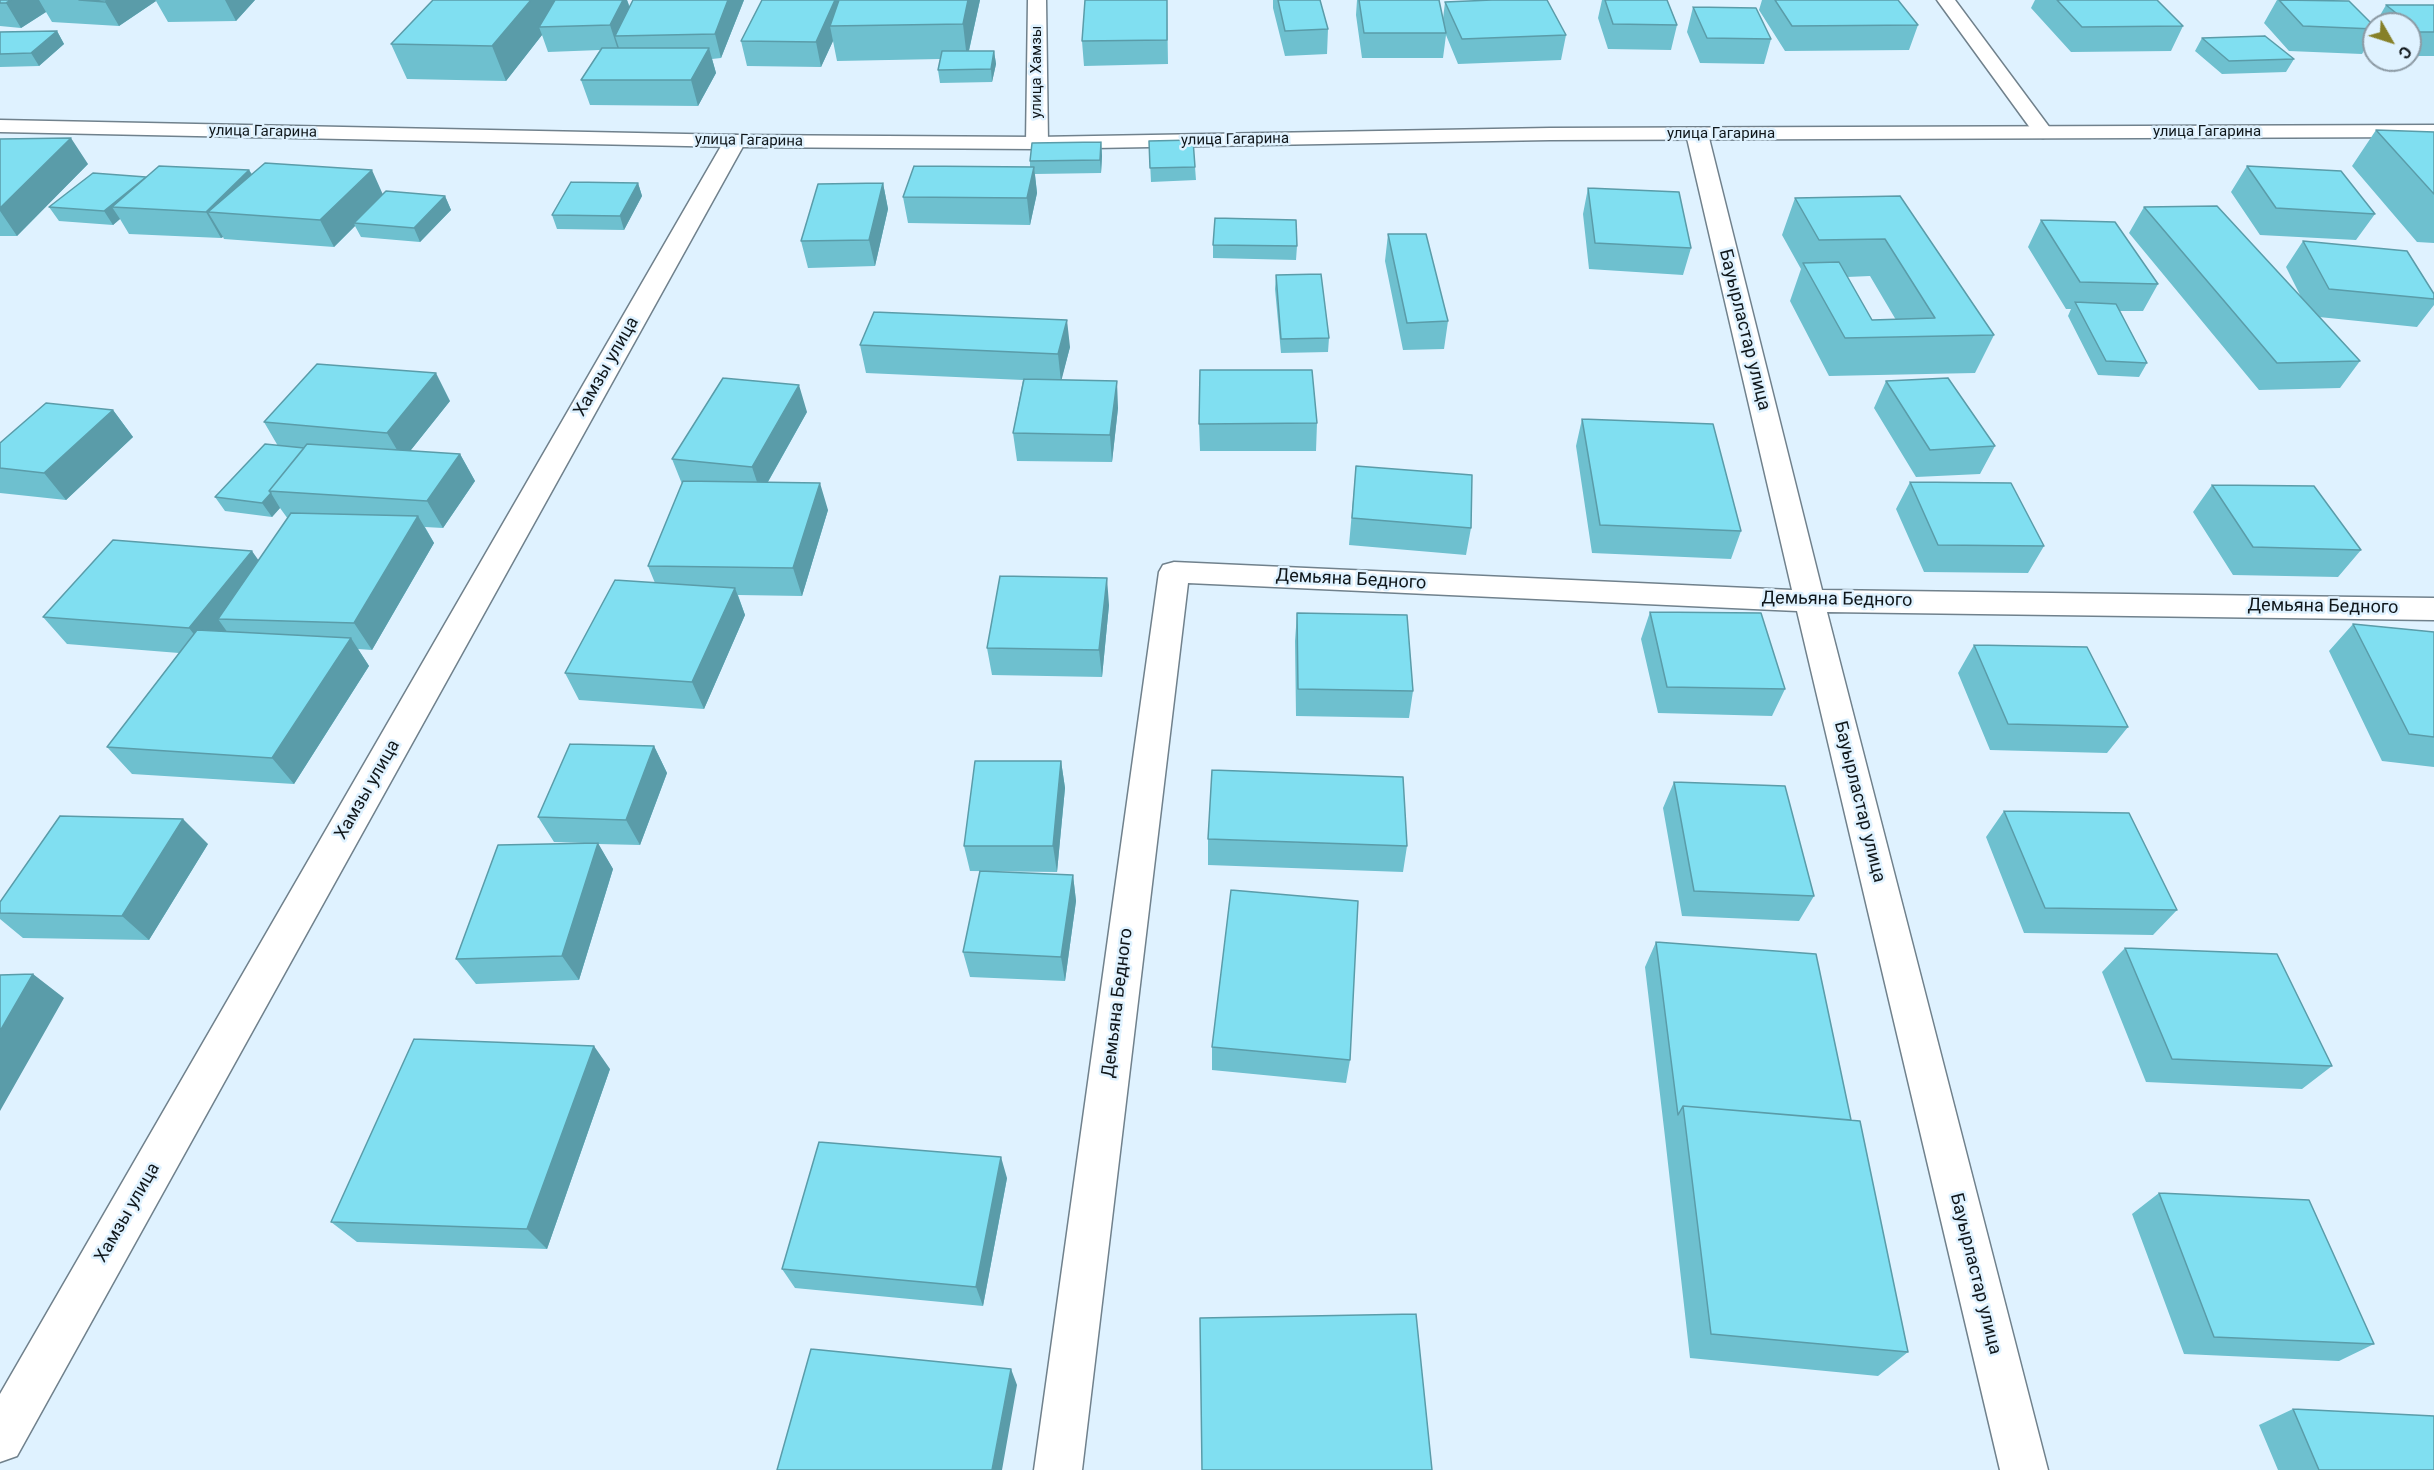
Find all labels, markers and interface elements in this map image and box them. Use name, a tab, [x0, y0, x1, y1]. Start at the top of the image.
north arrow	[2362, 12, 2422, 72]
street label: улица Хамзы	[1028, 26, 1046, 118]
text: С	[2394, 42, 2416, 62]
street label: улица Гагарина	[209, 122, 317, 142]
street label: улица Гагарина	[2153, 123, 2261, 141]
street label: улица Гагарина	[1667, 125, 1775, 143]
street label: улица Гагарина	[1181, 130, 1289, 150]
street label: улица Гагарина	[695, 131, 803, 151]
street label: Бауырластар улица	[1714, 247, 1774, 413]
street label: Хамзы улица	[570, 313, 644, 421]
street label: Демьяна Бедного	[1275, 565, 1427, 595]
street label: Демьяна Бедного	[1761, 588, 1913, 612]
street label: Демьяна Бедного	[2247, 595, 2399, 619]
street label: Бауырластар улица	[1829, 719, 1889, 885]
street label: Хамзы улица	[331, 736, 405, 844]
street label: Демьяна Бедного	[1098, 927, 1138, 1079]
street label: Хамзы улица	[91, 1159, 165, 1267]
street label: Бауырластар улица	[1945, 1191, 2005, 1357]

